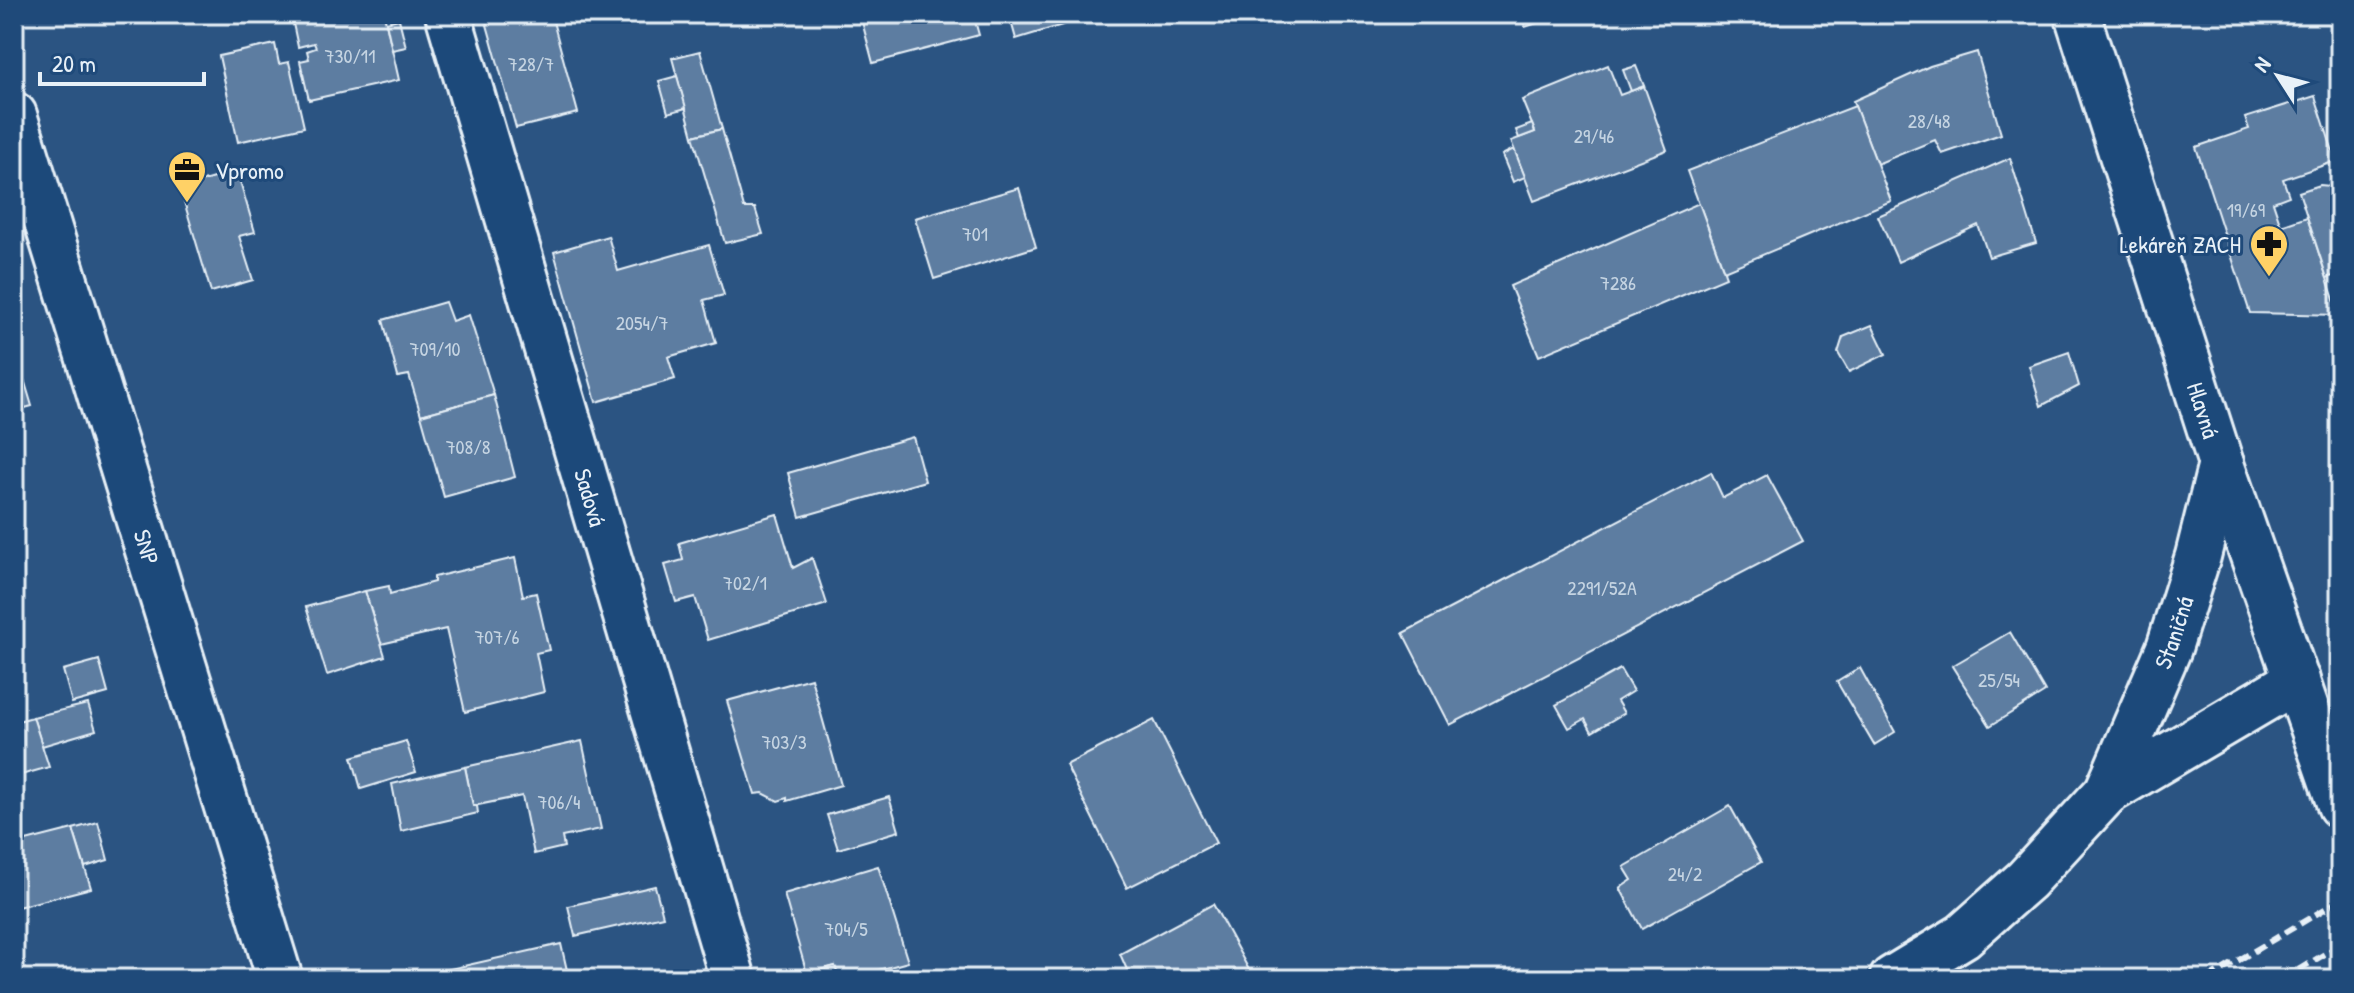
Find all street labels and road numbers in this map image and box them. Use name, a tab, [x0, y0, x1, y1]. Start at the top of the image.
street label: Hlavná	[2180, 378, 2228, 442]
street label: Sadová	[567, 465, 614, 530]
street label: SNP	[127, 525, 167, 569]
street label: Staničná	[2146, 592, 2200, 674]

